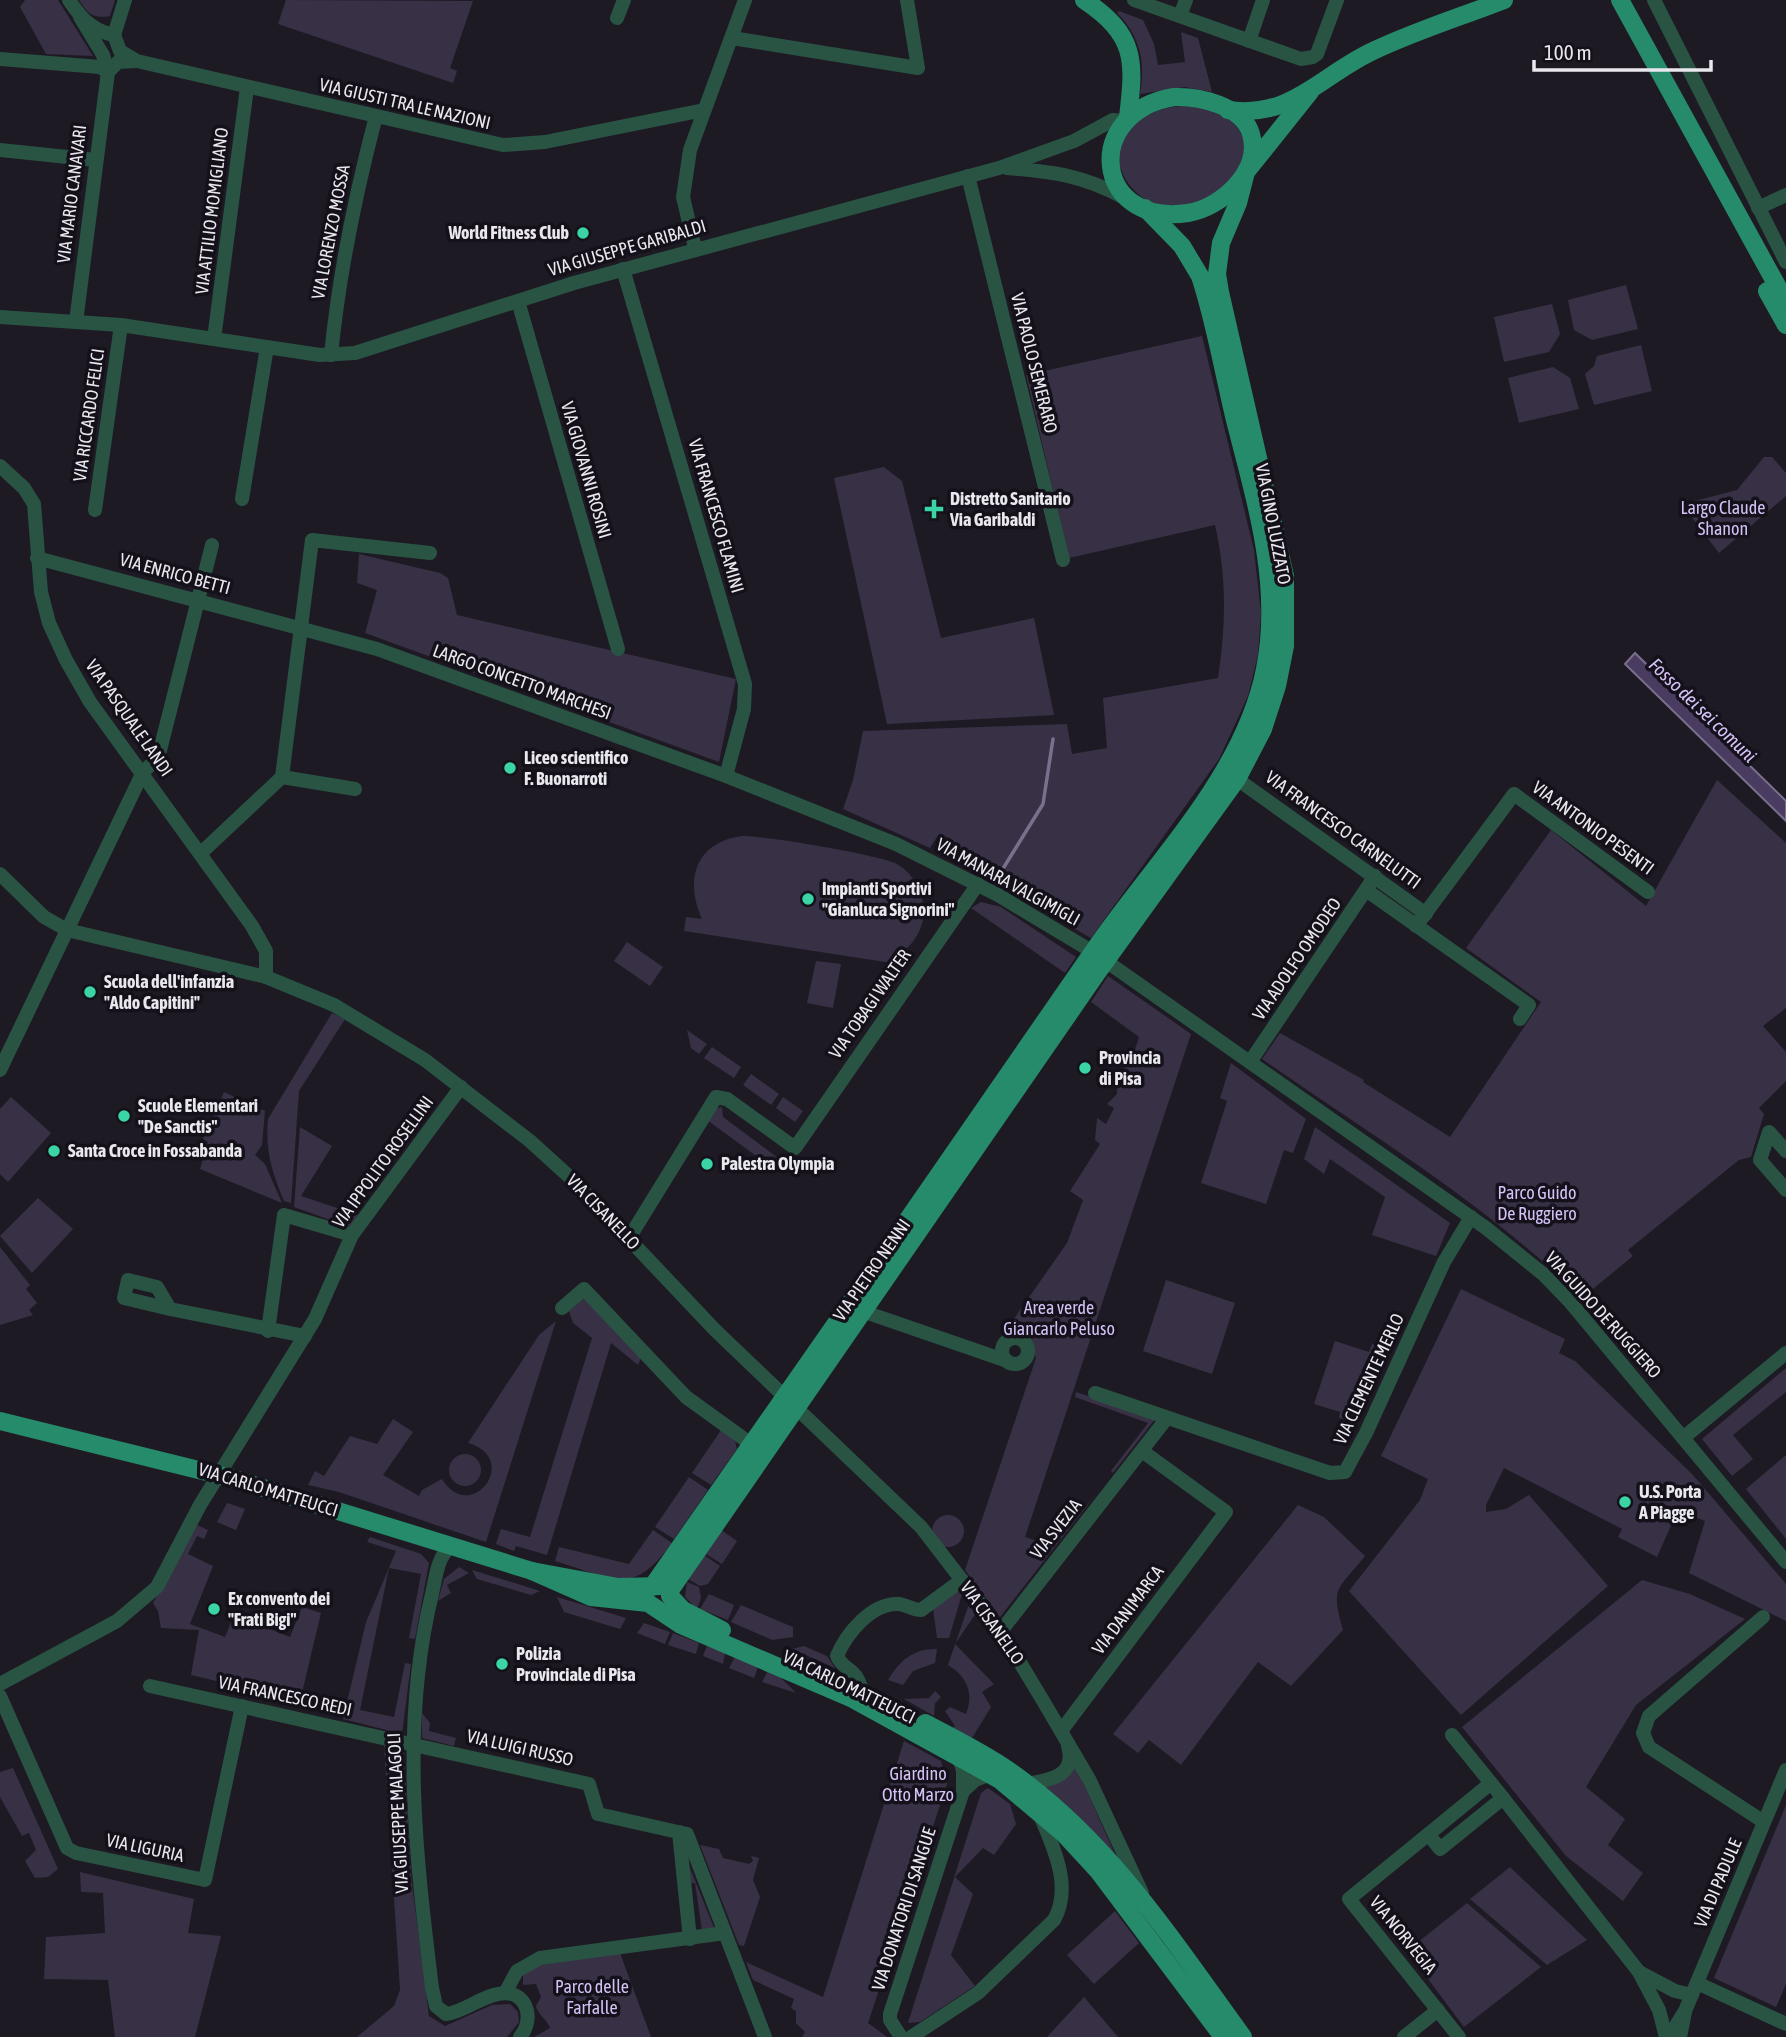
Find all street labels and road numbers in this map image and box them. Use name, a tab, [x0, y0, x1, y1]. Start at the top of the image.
street label: VIA GIUSTI TRA LE NAZIONI	[317, 74, 493, 133]
street label: VIA MARIO CANAVARI	[53, 124, 90, 264]
street label: VIA ATTILIO MOMIGLIANO	[191, 126, 232, 296]
street label: VIA LORENZO MOSSA	[307, 163, 354, 301]
street label: VIA GIUSEPPE GARIBALDI	[545, 215, 708, 280]
street label: VIA PAOLO SEMERARO	[1007, 291, 1062, 435]
street label: VIA RICCARDO FELICI	[69, 347, 108, 483]
street label: VIA GIOVANNI ROSINI	[557, 399, 616, 541]
street label: VIA FRANCESCO FLAMINI	[684, 436, 749, 595]
street label: VIA GINO LUZZATO	[1252, 462, 1295, 586]
street label: VIA ENRICO BETTI	[117, 549, 233, 598]
street label: LARGO CONCETTO MARCHESI	[430, 639, 614, 724]
street label: VIA PASQUALE LANDI	[81, 655, 177, 780]
street label: VIA FRANCESCO CARNELUTTI	[1262, 766, 1425, 893]
street label: VIA ANTONIO PESENTI	[1528, 776, 1658, 879]
street label: VIA MANARA VALGIMIGLI	[933, 833, 1084, 930]
street label: VIA ADOLFO OMODEO	[1248, 894, 1345, 1024]
street label: VIA TOBAGI WALTER	[824, 945, 915, 1062]
street label: VIA IPPOLITO ROSELLINI	[328, 1092, 437, 1232]
street label: VIA CISANELLO	[562, 1170, 644, 1254]
street label: VIA PIETRO NENNI	[829, 1215, 914, 1325]
street label: VIA GUIDO DE RUGGIERO	[1541, 1247, 1666, 1382]
street label: VIA CLEMENTE MERLO	[1329, 1310, 1408, 1447]
street label: VIA CARLO MATTEUCCI	[196, 1458, 340, 1521]
street label: VIA SVEZIA	[1026, 1494, 1086, 1563]
street label: VIA DANIMARCA	[1087, 1561, 1168, 1658]
street label: VIA CISANELLO	[956, 1577, 1029, 1668]
street label: VIA CARLO MATTEUCCI	[780, 1645, 919, 1728]
street label: VIA FRANCESCO REDI	[217, 1671, 354, 1720]
street label: VIA LUIGI RUSSO	[465, 1725, 575, 1770]
street label: VIA GIUSEPPE MALAGOLI	[383, 1732, 412, 1894]
street label: VIA DONATORI DI SANGUE	[867, 1824, 940, 1993]
street label: VIA LIGURIA	[104, 1829, 186, 1866]
street label: VIA DI PADULE	[1689, 1835, 1746, 1930]
street label: VIA NORVEGIA	[1366, 1892, 1441, 1978]

